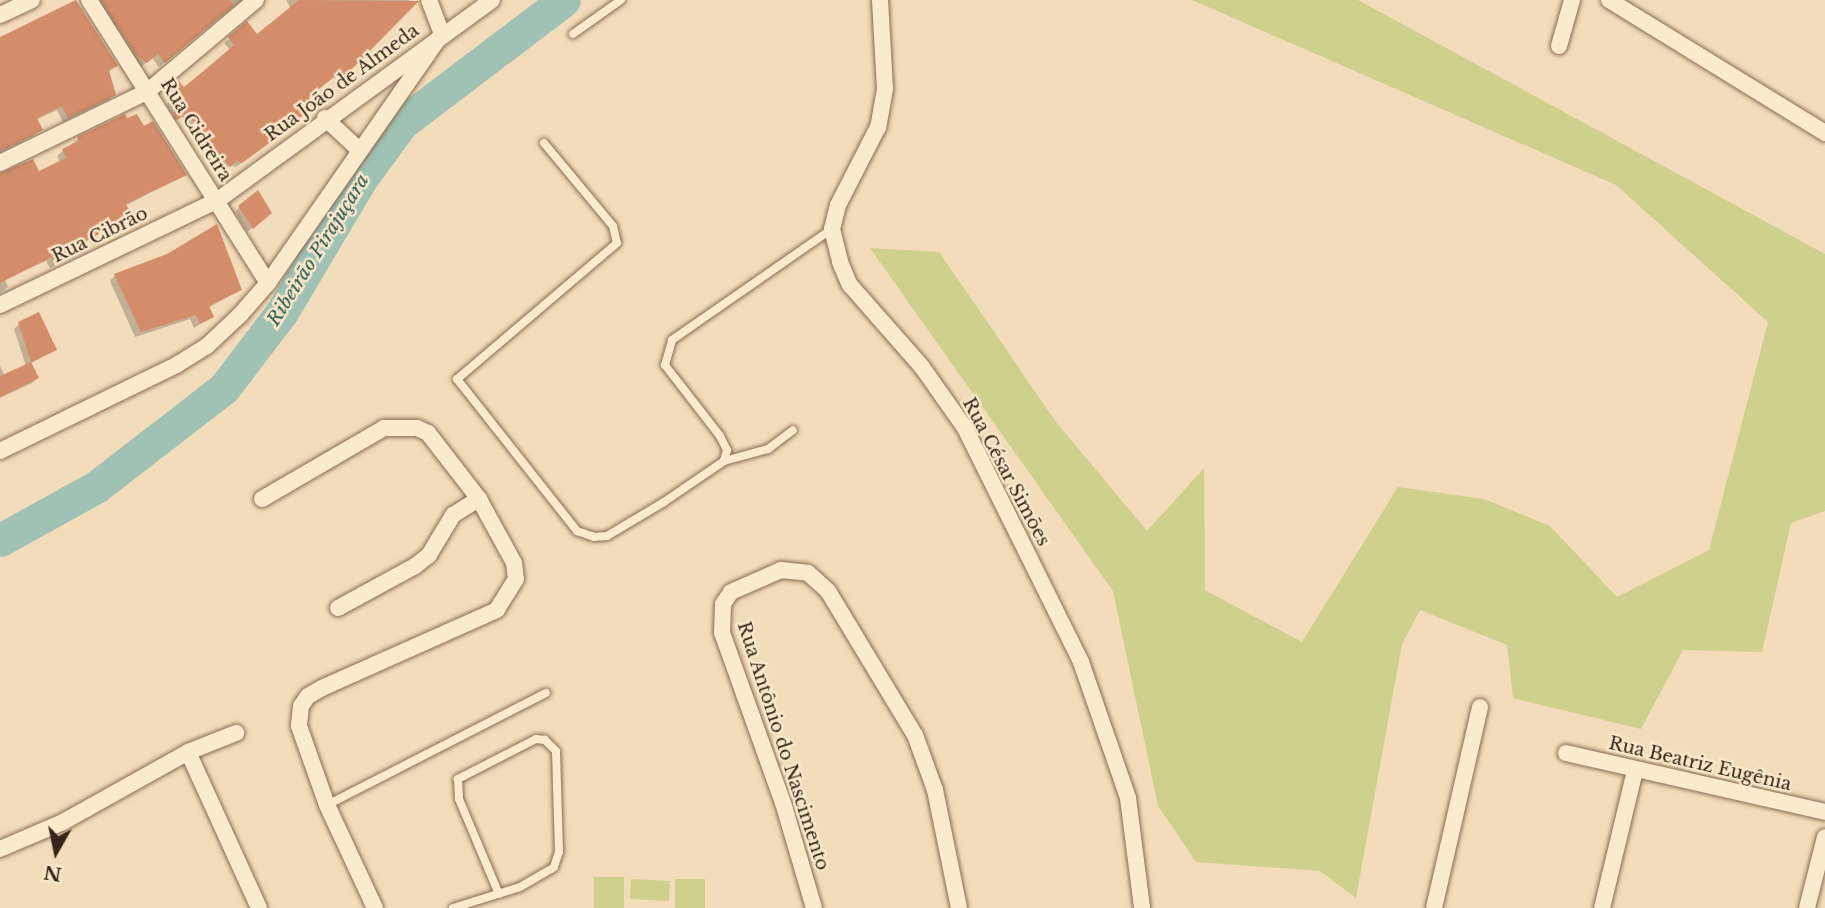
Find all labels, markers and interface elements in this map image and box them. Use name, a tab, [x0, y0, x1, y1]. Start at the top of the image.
street label: Rua João de Almeda	[260, 20, 424, 146]
street label: Rua Cidreira	[156, 74, 236, 186]
water label: Ribeirão Pirajuçara	[262, 170, 374, 330]
street label: Rua Cibrão	[49, 202, 151, 268]
street label: Rua César Simões	[958, 394, 1054, 550]
street label: Rua Antônio do Nascimento	[732, 619, 834, 873]
street label: Rua Beatriz Eugênia	[1607, 732, 1793, 796]
north arrow	[21, 817, 91, 887]
text: N	[42, 860, 63, 886]

